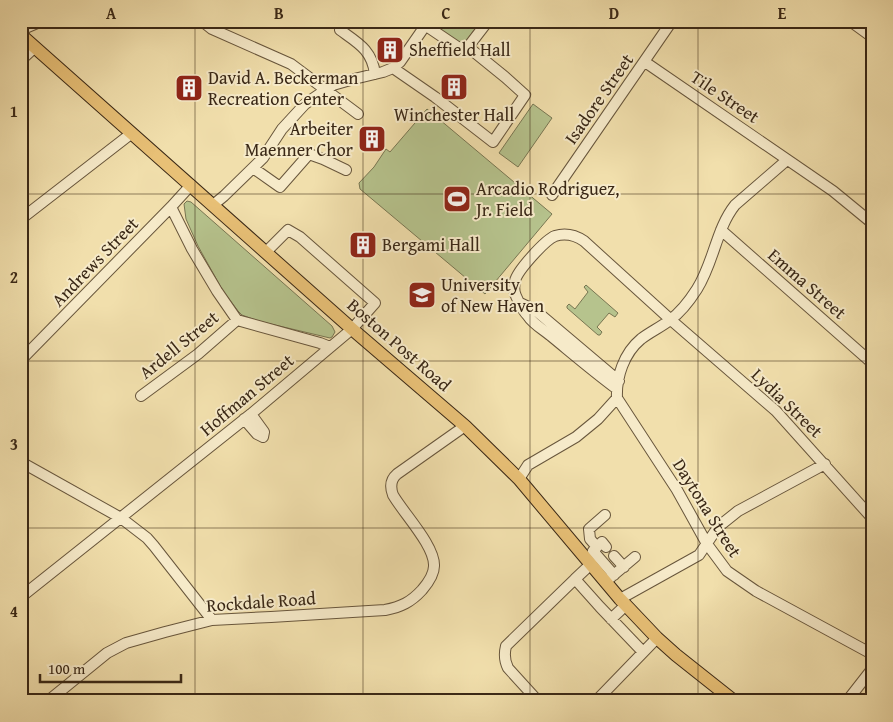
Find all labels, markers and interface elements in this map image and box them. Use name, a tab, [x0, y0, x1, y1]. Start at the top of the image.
text: A	[106, 1, 117, 25]
text: B	[274, 1, 284, 25]
text: C	[441, 1, 451, 25]
text: D	[609, 1, 619, 25]
text: E	[778, 1, 787, 25]
building icon: Sheffield Hall	[375, 35, 405, 65]
place label: Sheffield Hall	[409, 36, 511, 63]
street label: Isadore Street	[557, 47, 640, 149]
place label: David A. Beckerman Recreation Center	[208, 64, 358, 112]
street label: Tile Street	[685, 64, 766, 130]
building icon: Winchester Hall	[439, 72, 469, 102]
building icon: David A. Beckerman Recreation Center	[174, 73, 204, 103]
text: 1	[10, 99, 18, 123]
place label: Winchester Hall	[394, 101, 514, 128]
place label: Arbeiter Maenner Chor	[245, 115, 354, 163]
building icon: Arbeiter Maenner Chor	[357, 124, 387, 154]
place label: Arcadio Rodriguez, Jr. Field	[474, 175, 619, 223]
sports icon: Arcadio Rodriguez, Jr. Field	[442, 184, 472, 214]
street label: Andrews Street	[45, 210, 145, 313]
building icon: Bergami Hall	[348, 230, 378, 260]
place label: Bergami Hall	[382, 231, 480, 258]
street label: Emma Street	[762, 242, 853, 326]
text: 2	[10, 265, 18, 289]
place label: University of New Haven	[441, 271, 544, 319]
school or university icon: University of New Haven	[407, 280, 437, 310]
street label: Boston Post Road	[341, 292, 458, 398]
street label: Ardell Street	[133, 304, 225, 385]
street label: Hoffman Street	[194, 347, 300, 442]
street label: Lydia Street	[745, 362, 830, 444]
text: 3	[10, 432, 18, 456]
street label: Daytona Street	[666, 453, 749, 563]
street label: Rockdale Road	[205, 584, 317, 619]
text: 4	[10, 599, 18, 623]
scale bar	[40, 652, 181, 684]
text: 100 m	[48, 658, 86, 679]

